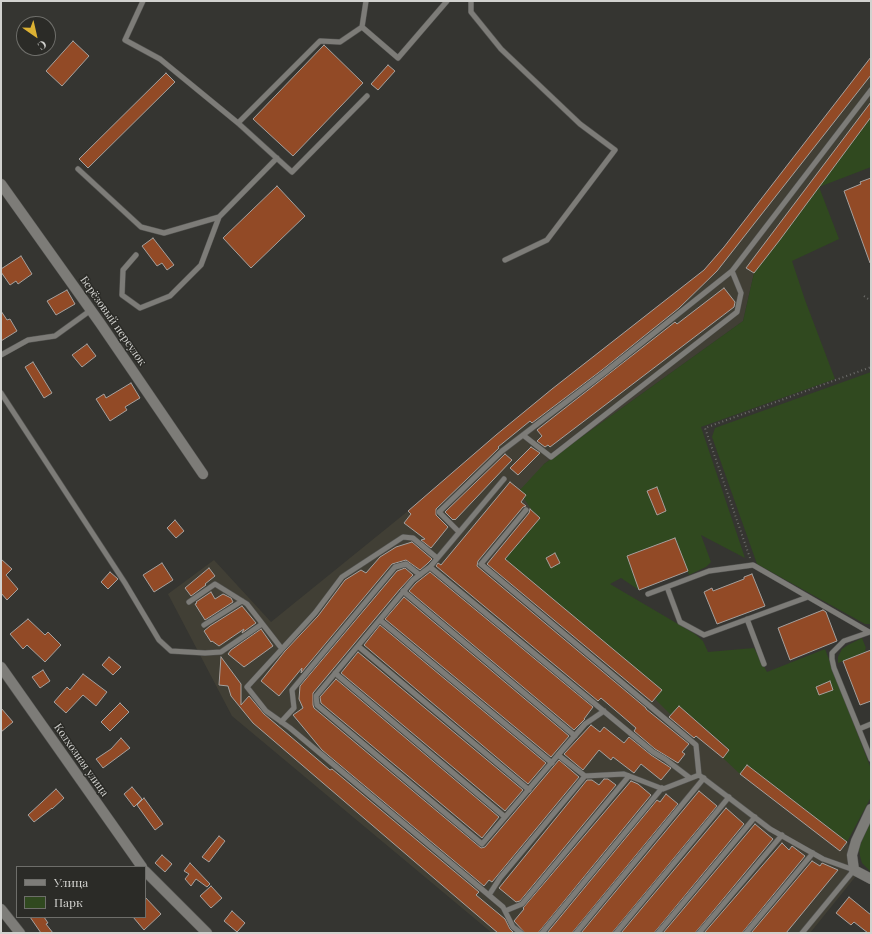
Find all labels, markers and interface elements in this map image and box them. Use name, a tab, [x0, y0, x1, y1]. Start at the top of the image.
north arrow	[16, 16, 56, 56]
text: С	[35, 37, 50, 54]
street label: Берёзовый переулок	[77, 274, 149, 368]
street label: Колхозная улица	[51, 721, 111, 799]
legend	[16, 866, 146, 918]
text: Улица	[54, 874, 88, 890]
text: Парк	[54, 894, 83, 910]

